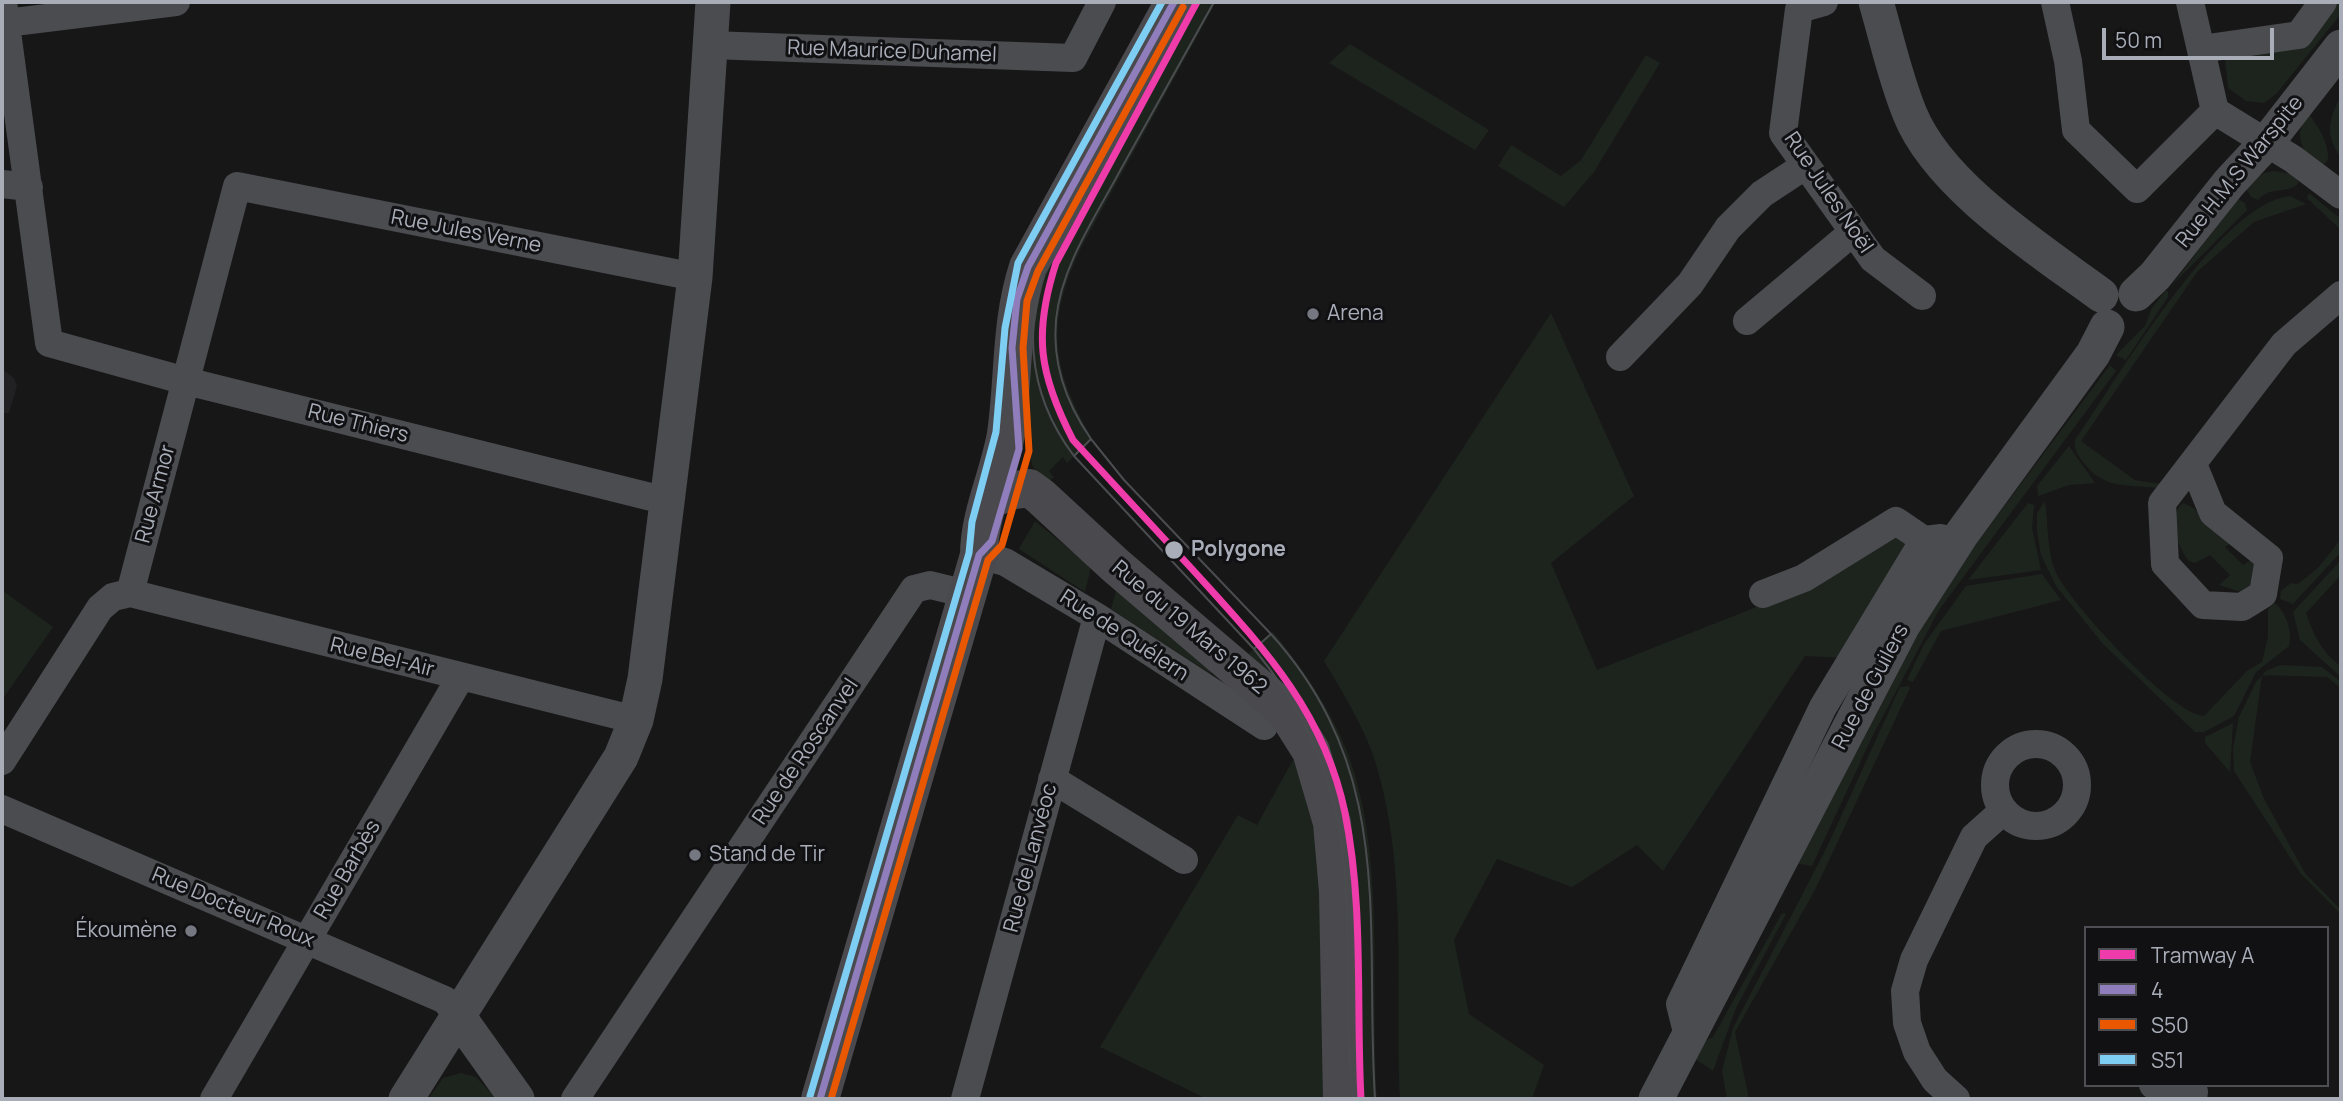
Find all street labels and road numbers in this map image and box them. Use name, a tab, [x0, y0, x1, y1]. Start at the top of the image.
street label: Rue Maurice Duhamel	[787, 36, 997, 68]
street label: Rue H.M.S Warspite	[2171, 91, 2309, 253]
street label: Rue Jules Noël	[1778, 128, 1878, 258]
street label: Rue Jules Verne	[389, 205, 543, 259]
street label: Rue Thiers	[305, 399, 411, 449]
street label: Rue Armor	[131, 442, 181, 546]
street label: Rue du 19 Mars 1962	[1106, 556, 1272, 700]
street label: Rue de Quélern	[1055, 585, 1193, 687]
street label: Rue de Guilers	[1827, 620, 1915, 754]
street label: Rue Bel-Air	[327, 633, 437, 683]
street label: Rue de Roscanvel	[748, 674, 864, 830]
street label: Rue de Lanvéoc	[999, 781, 1063, 935]
street label: Rue Barbès	[310, 816, 386, 924]
street label: Rue Docteur Roux	[148, 862, 318, 954]

